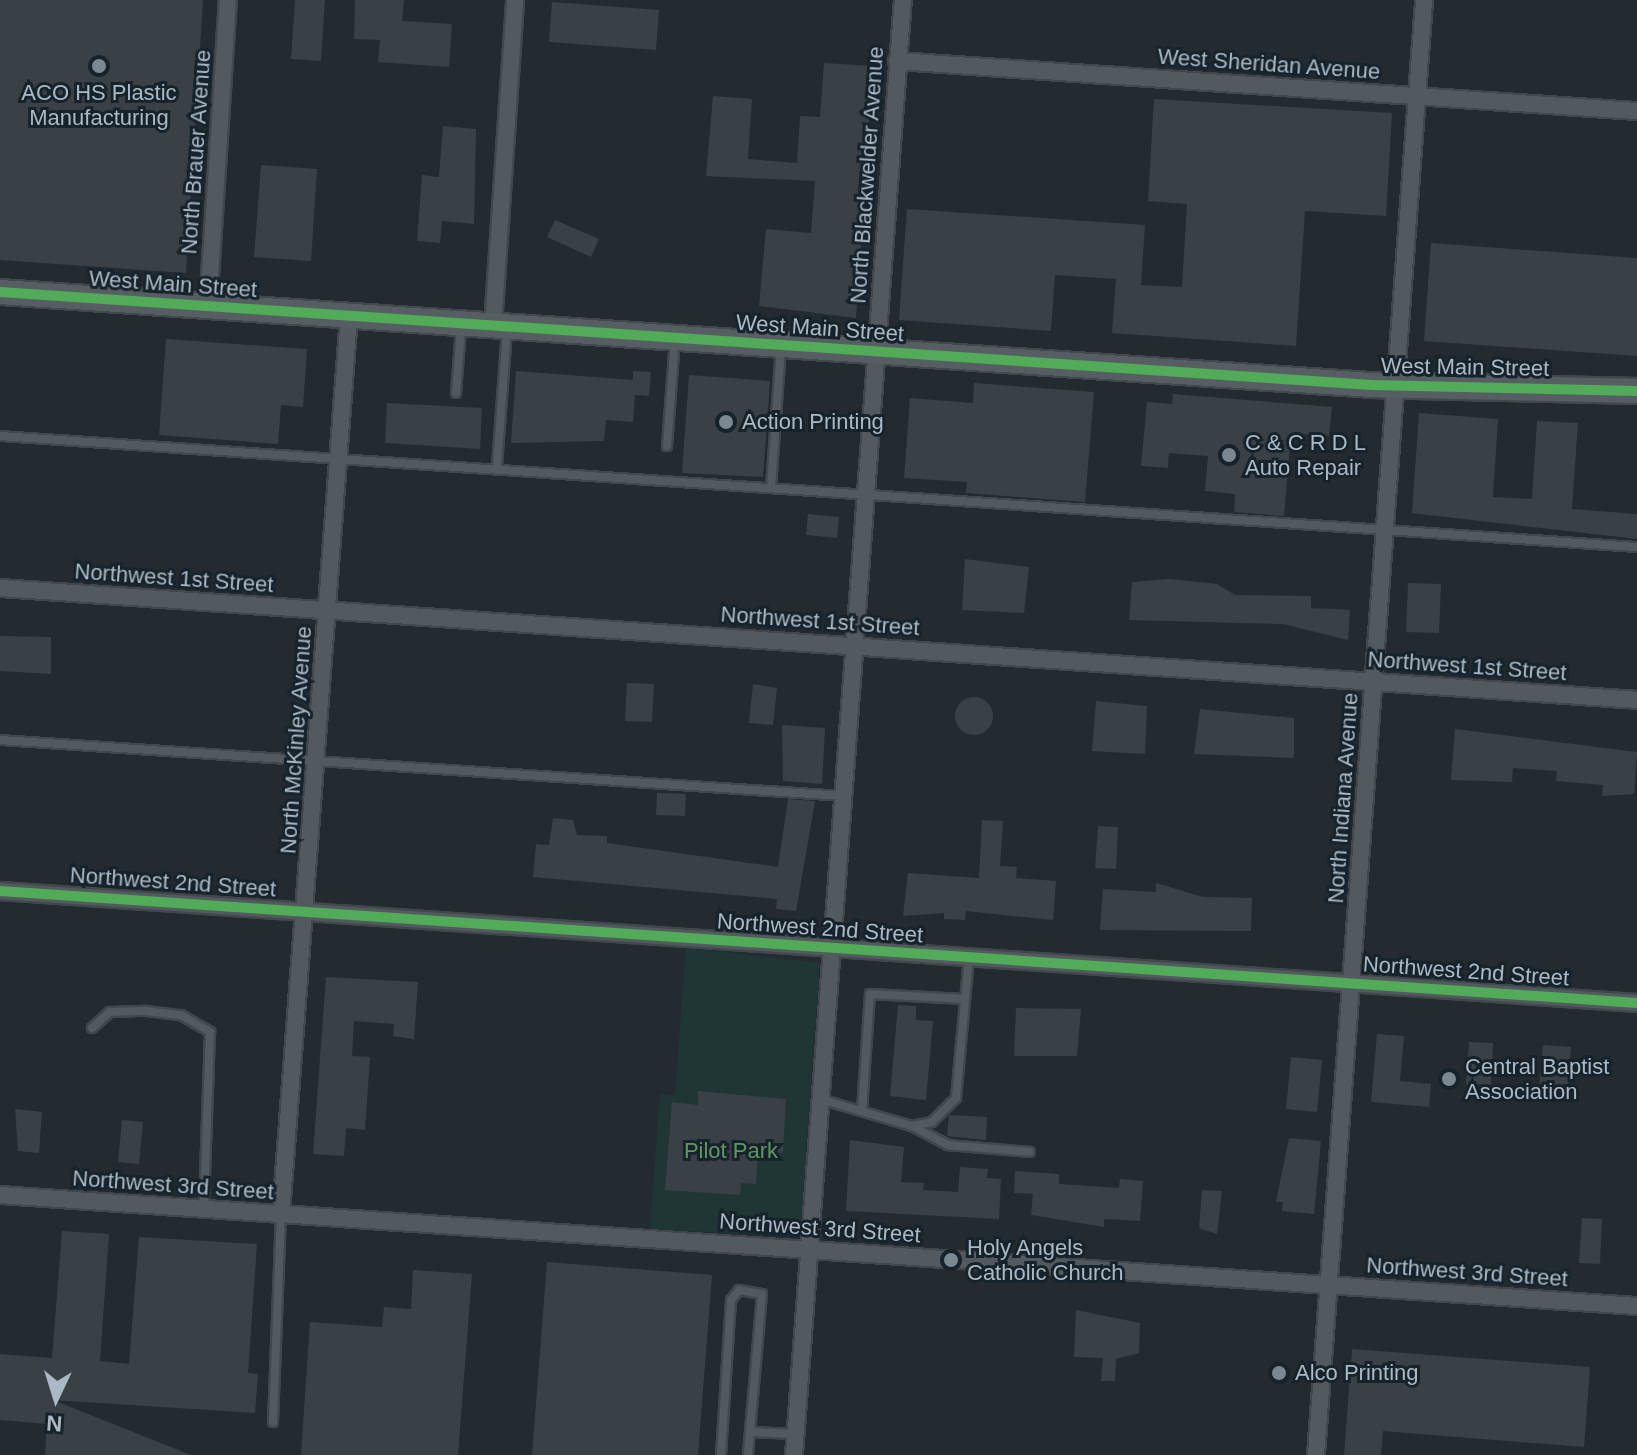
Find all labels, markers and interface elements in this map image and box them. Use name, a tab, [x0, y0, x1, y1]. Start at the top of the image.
street label: West Sheridan Avenue	[1156, 43, 1382, 85]
street label: North Blackwelder Avenue	[845, 45, 889, 305]
street label: North Brauer Avenue	[176, 48, 216, 256]
marker: ACO HS Plastic Manufacturing	[90, 57, 108, 75]
place label: ACO HS Plastic Manufacturing	[21, 79, 177, 130]
street label: West Main Street	[88, 265, 258, 303]
street label: West Main Street	[735, 309, 905, 347]
street label: West Main Street	[1381, 352, 1549, 382]
place label: Action Printing	[742, 409, 884, 435]
marker: Action Printing	[717, 413, 735, 431]
place label: C & C R D L Auto Repair	[1245, 429, 1366, 480]
marker: C & C R D L Auto Repair	[1220, 446, 1238, 464]
street label: Northwest 1st Street	[74, 558, 274, 598]
street label: Northwest 1st Street	[720, 601, 920, 641]
street label: North McKinley Avenue	[275, 625, 317, 855]
street label: Northwest 1st Street	[1367, 646, 1567, 686]
street label: North Indiana Avenue	[1322, 691, 1364, 905]
street label: Northwest 2nd Street	[69, 862, 277, 902]
street label: Northwest 2nd Street	[716, 908, 924, 948]
street label: Northwest 2nd Street	[1362, 951, 1570, 991]
place label: Central Baptist Association	[1465, 1053, 1609, 1104]
marker: Central Baptist Association	[1440, 1070, 1458, 1088]
park label: Pilot Park	[684, 1138, 778, 1164]
street label: Northwest 3rd Street	[71, 1165, 275, 1205]
street label: Northwest 3rd Street	[718, 1208, 922, 1248]
place label: Holy Angels Catholic Church	[967, 1234, 1124, 1286]
marker: Holy Angels Catholic Church	[942, 1251, 960, 1269]
street label: Northwest 3rd Street	[1365, 1252, 1569, 1292]
north arrow	[16, 1359, 96, 1439]
place label: Alco Printing	[1295, 1360, 1419, 1386]
marker: Alco Printing	[1270, 1364, 1288, 1382]
text: N	[46, 1410, 63, 1436]

